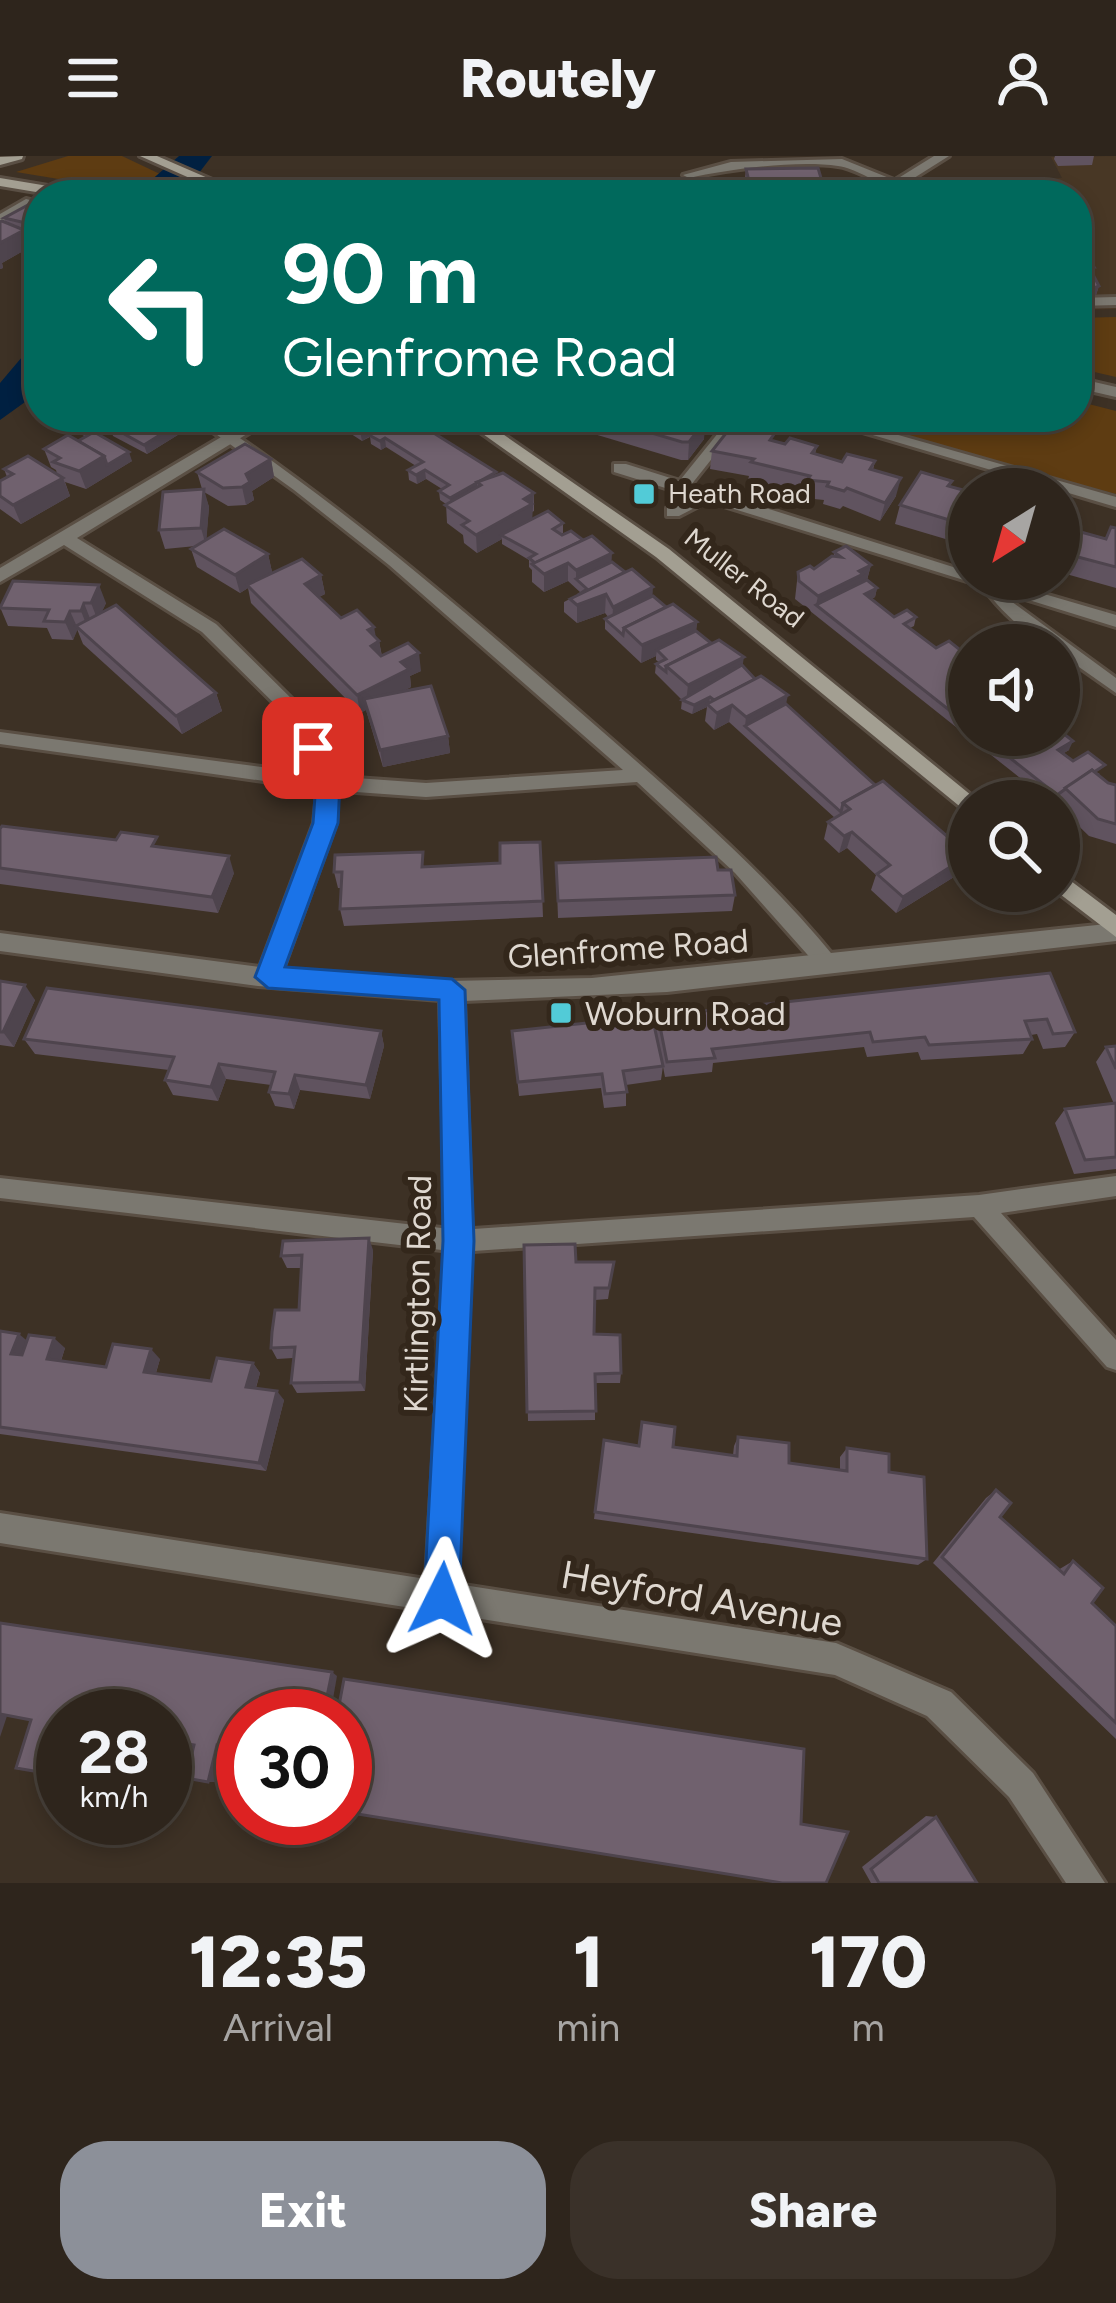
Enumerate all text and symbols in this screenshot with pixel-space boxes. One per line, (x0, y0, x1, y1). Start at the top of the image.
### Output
icon: menu (60, 45, 126, 111)
icon: person (990, 45, 1056, 111)
text: Routely (460, 46, 656, 111)
text: 90 m (282, 223, 478, 324)
icon: left (84, 228, 240, 384)
text: Glenfrome Road (282, 325, 677, 390)
north arrow (948, 468, 1080, 600)
map controls (948, 468, 1080, 912)
place label: Heath Road (668, 477, 811, 510)
marker: Heath Road (631, 481, 657, 507)
street label: Muller Road (678, 521, 811, 634)
button: sound (948, 624, 1080, 756)
pin (262, 697, 364, 799)
icon: arrive (280, 715, 346, 781)
button: search (948, 780, 1080, 912)
street label: Glenfrome Road (506, 921, 750, 976)
place label: Woburn Road (585, 994, 786, 1033)
marker: Woburn Road (548, 1000, 574, 1026)
street label: Kirtlington Road (396, 1175, 439, 1413)
position arrow (379, 1536, 505, 1662)
street label: Heyford Avenue (557, 1551, 846, 1646)
speed limit sign: 30 (216, 1689, 372, 1845)
text: 28 (78, 1716, 150, 1788)
text: km/h (80, 1778, 148, 1815)
text: 12:35 (189, 1919, 368, 2005)
text: 1 (573, 1919, 604, 2005)
text: 170 (809, 1919, 927, 2005)
text: Arrival (223, 2004, 333, 2051)
text: min (556, 2004, 620, 2051)
text: m (852, 2004, 885, 2051)
button: Exit (60, 2141, 546, 2279)
button: Share (570, 2141, 1056, 2279)

